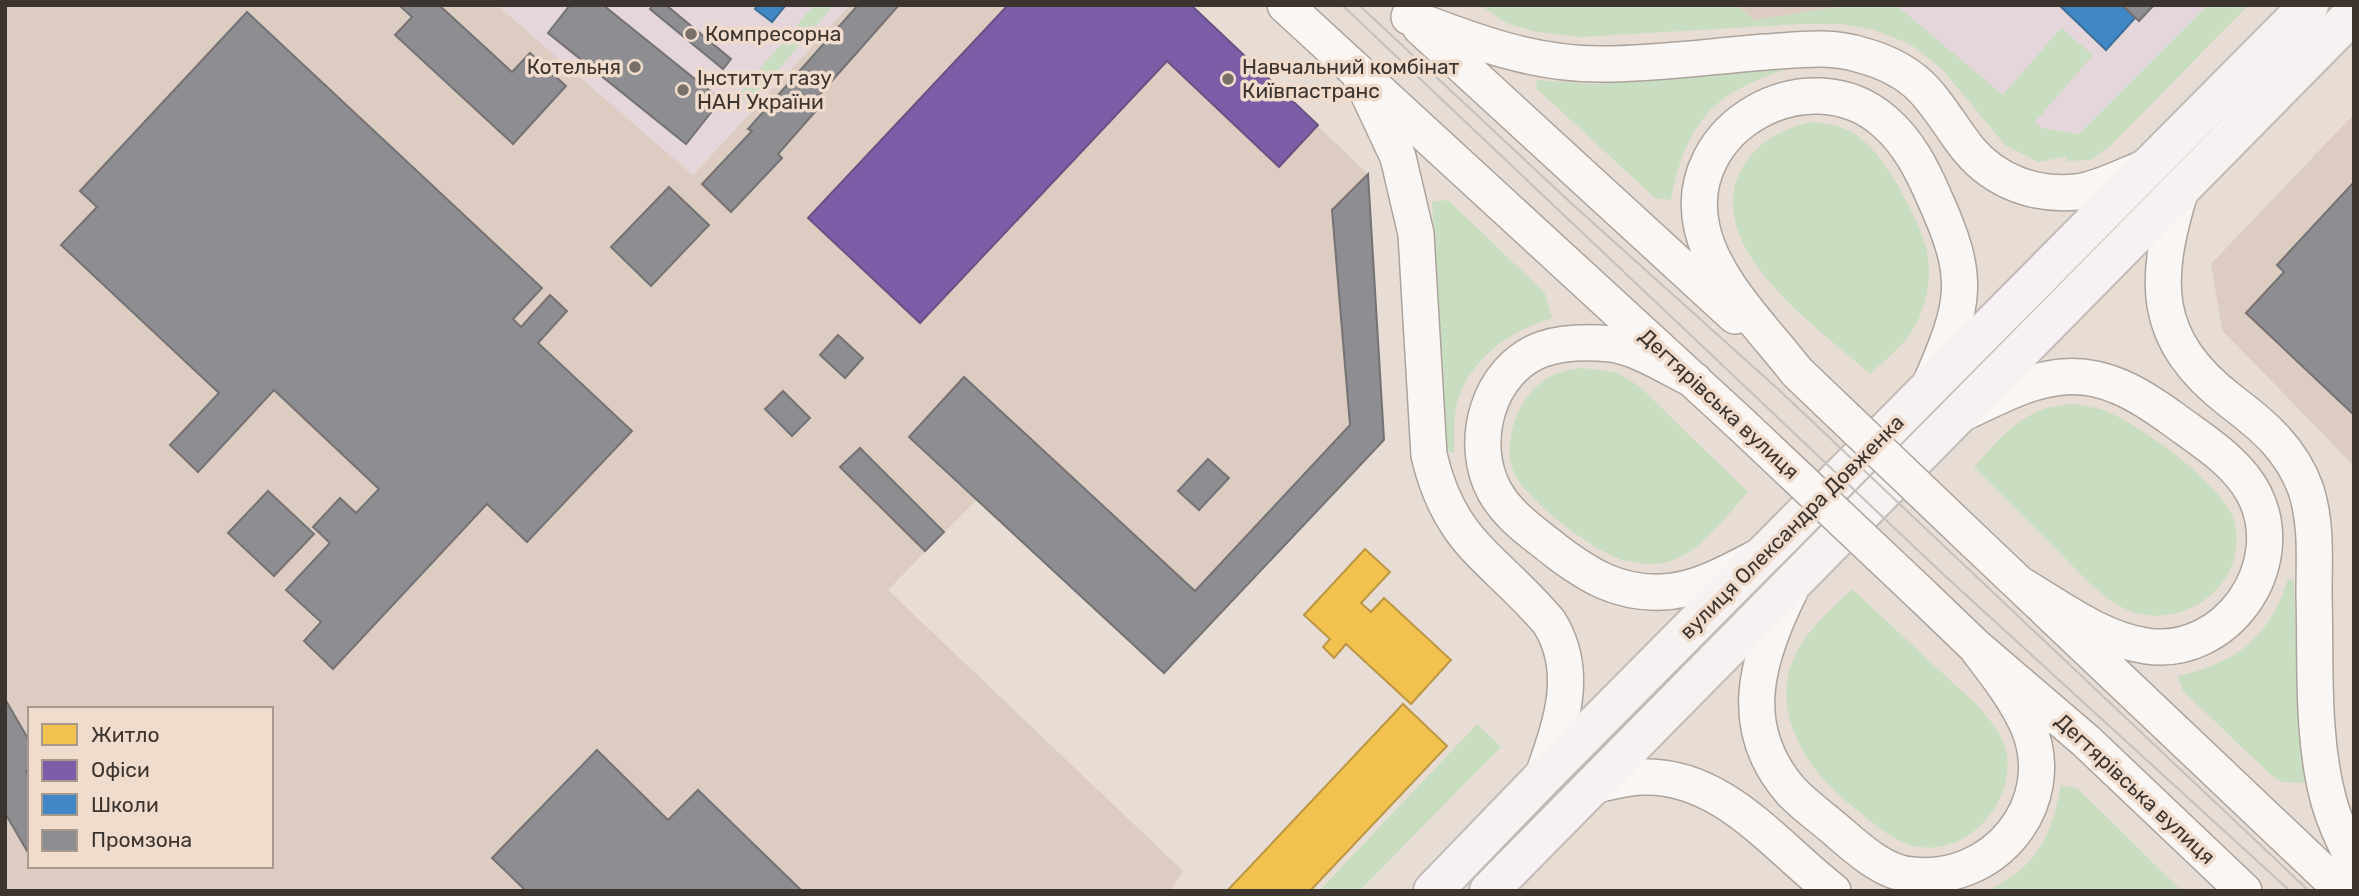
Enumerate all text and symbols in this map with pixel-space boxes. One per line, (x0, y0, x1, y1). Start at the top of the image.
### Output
place label: Компресорна (705, 21, 841, 46)
marker: Компресорна (683, 26, 699, 42)
place label: Котельня (527, 54, 621, 79)
place label: Навчальний комбінат Київпастранс (1242, 54, 1460, 103)
marker: Котельня (627, 59, 643, 75)
place label: Інститут газу НАН України (697, 65, 832, 114)
marker: Навчальний комбінат Київпастранс (1220, 71, 1236, 87)
marker: Інститут газу НАН України (675, 82, 691, 98)
street label: Дегтярівська вулиця (1634, 323, 1804, 484)
street label: вулиця Олександра Довженка (1674, 409, 1909, 644)
legend (28, 707, 273, 868)
street label: Дегтярівська вулиця (2050, 708, 2220, 869)
text: Житло (91, 722, 160, 747)
text: Офіси (91, 757, 150, 782)
text: Школи (91, 792, 159, 817)
text: Промзона (91, 827, 192, 852)

